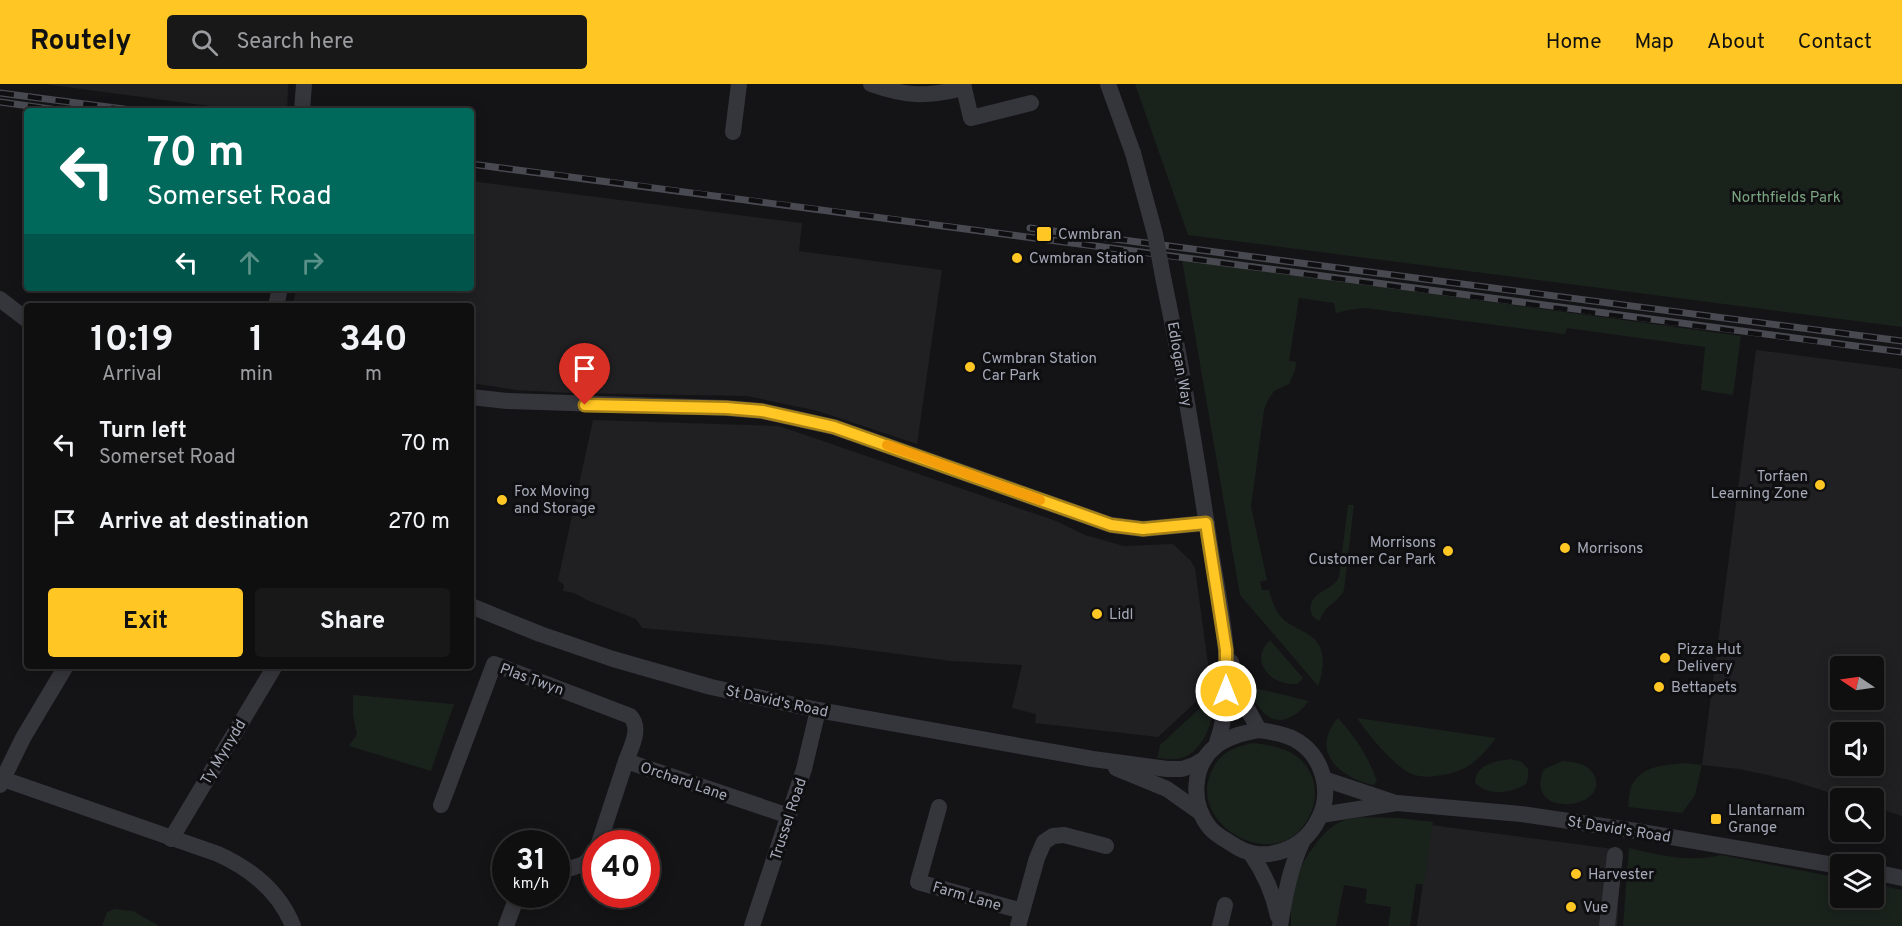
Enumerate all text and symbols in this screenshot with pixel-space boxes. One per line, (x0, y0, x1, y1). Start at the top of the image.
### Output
search box (167, 15, 587, 69)
text: Routely (30, 24, 131, 60)
icon: search (188, 26, 221, 59)
text: Search here (236, 29, 354, 56)
text: Home (1546, 29, 1602, 56)
text: Map (1635, 29, 1674, 56)
text: About (1707, 29, 1765, 56)
text: Contact (1798, 29, 1872, 56)
text: 70 m (147, 128, 245, 181)
icon: left (48, 132, 126, 210)
text: Somerset Road (147, 180, 332, 214)
park label: Northfields Park (1731, 189, 1841, 208)
marker: Cwmbran (1035, 225, 1053, 243)
place label: Cwmbran (1058, 226, 1121, 245)
icon: left (170, 246, 203, 279)
icon: ahead (233, 246, 266, 279)
icon: right (296, 246, 329, 279)
place label: Cwmbran Station (1029, 250, 1144, 269)
marker: Cwmbran Station (1010, 251, 1024, 265)
text: 10:19 (90, 318, 174, 364)
text: 1 (249, 318, 264, 364)
text: 340 (339, 318, 408, 364)
street label: Edlogan Way (1162, 320, 1195, 408)
pin (559, 343, 610, 405)
place label: Cwmbran Station Car Park (982, 350, 1097, 386)
icon: arrive (568, 352, 601, 385)
marker: Cwmbran Station Car Park (963, 360, 977, 374)
text: Arrival (102, 362, 162, 388)
text: min (240, 362, 273, 388)
text: m (365, 362, 382, 388)
text: Turn left (99, 418, 187, 445)
icon: left (48, 428, 81, 461)
text: 70 m (401, 431, 450, 458)
text: Somerset Road (99, 445, 236, 471)
place label: Torfaen Learning Zone (1710, 468, 1808, 504)
marker: Torfaen Learning Zone (1813, 478, 1827, 492)
place label: Fox Moving and Storage (514, 483, 595, 519)
marker: Fox Moving and Storage (495, 493, 509, 507)
icon: arrive (48, 506, 81, 539)
text: Arrive at destination (99, 509, 309, 536)
text: 270 m (388, 509, 450, 536)
place label: Morrisons Customer Car Park (1309, 534, 1436, 570)
place label: Morrisons (1577, 540, 1643, 559)
marker: Morrisons (1558, 541, 1572, 555)
marker: Morrisons Customer Car Park (1441, 544, 1455, 558)
button: Exit (48, 588, 243, 657)
button: Share (255, 588, 450, 657)
place label: Lidl (1109, 606, 1134, 625)
marker: Lidl (1090, 607, 1104, 621)
place label: Pizza Hut Delivery (1677, 641, 1741, 677)
marker: Pizza Hut Delivery (1658, 651, 1672, 665)
north arrow (1830, 656, 1884, 710)
map controls (1830, 656, 1884, 908)
position arrow (1194, 659, 1258, 723)
street label: Plas Twyn (497, 660, 566, 701)
place label: Bettapets (1671, 679, 1737, 698)
marker: Bettapets (1652, 680, 1666, 694)
street label: St David's Road (724, 682, 830, 723)
street label: Ty Mynydd (197, 717, 251, 789)
button: sound (1830, 722, 1884, 776)
street label: Orchard Lane (637, 759, 730, 806)
street label: Trussel Road (767, 776, 812, 863)
button: search (1830, 788, 1884, 842)
place label: Llantarnam Grange (1728, 802, 1805, 838)
marker: Llantarnam Grange (1709, 812, 1723, 826)
street label: St David's Road (1566, 813, 1672, 848)
speed limit sign: 40 (582, 830, 660, 908)
text: 31 (516, 843, 546, 880)
button: layers (1830, 854, 1884, 908)
place label: Harvester (1588, 866, 1654, 885)
marker: Harvester (1569, 867, 1583, 881)
text: km/h (513, 875, 549, 894)
street label: Farm Lane (930, 879, 1003, 916)
place label: Vue (1583, 899, 1608, 918)
marker: Vue (1564, 900, 1578, 914)

